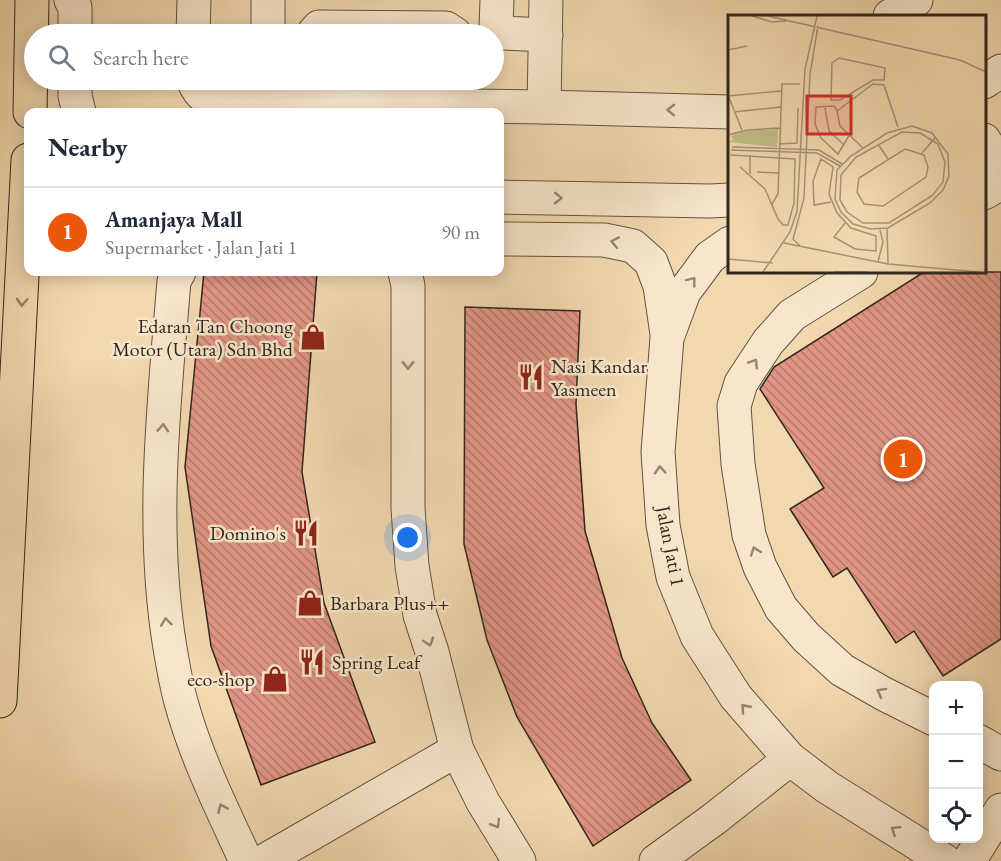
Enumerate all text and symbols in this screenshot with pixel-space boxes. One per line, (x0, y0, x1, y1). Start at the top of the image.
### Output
inset map (728, 15, 986, 273)
search box (24, 24, 504, 90)
icon: search (45, 41, 78, 74)
text: Search here (93, 43, 188, 72)
one-way arrow (667, 104, 676, 117)
text: Nearby (48, 130, 128, 164)
one-way arrow (553, 192, 562, 204)
text: Amanjaya Mall (105, 205, 242, 234)
text: 1 (62, 219, 73, 245)
text: 90 m (441, 219, 480, 245)
text: Supermarket · Jalan Jati 1 (105, 234, 297, 260)
one-way arrow (610, 236, 620, 249)
one-way arrow (684, 277, 695, 288)
one-way arrow (15, 298, 28, 307)
place label: Edaran Tan Choong Motor (Utara) Sdn Bhd (112, 313, 294, 362)
shop icon: Edaran Tan Choong Motor (Utara) Sdn Bhd (298, 322, 328, 352)
place label: Nasi Kandar Yasmeen (551, 353, 647, 402)
one-way arrow (747, 359, 758, 370)
one-way arrow (402, 361, 414, 370)
restaurant icon: Nasi Kandar Yasmeen (516, 362, 546, 392)
one-way arrow (157, 423, 170, 432)
pin: 1 (884, 436, 922, 482)
one-way arrow (653, 466, 666, 475)
street label: Jalan Jati 1 (650, 501, 692, 589)
restaurant icon: Domino's (291, 518, 321, 548)
place label: Domino's (210, 520, 286, 546)
your location (393, 523, 422, 552)
one-way arrow (749, 546, 762, 557)
shop icon: Barbara Plus++ (295, 588, 325, 618)
place label: Barbara Plus++ (330, 590, 449, 616)
one-way arrow (161, 618, 173, 627)
one-way arrow (422, 636, 434, 647)
restaurant icon: Spring Leaf (297, 647, 327, 677)
place label: Spring Leaf (332, 649, 423, 675)
shop icon: eco-shop (260, 664, 290, 694)
place label: eco-shop (187, 666, 255, 692)
map controls (929, 681, 983, 843)
button: + (929, 681, 983, 735)
one-way arrow (877, 688, 888, 699)
one-way arrow (741, 704, 752, 714)
button: − (929, 735, 983, 789)
button: locate (929, 789, 983, 843)
one-way arrow (217, 804, 229, 815)
one-way arrow (489, 818, 500, 828)
one-way arrow (891, 826, 901, 838)

